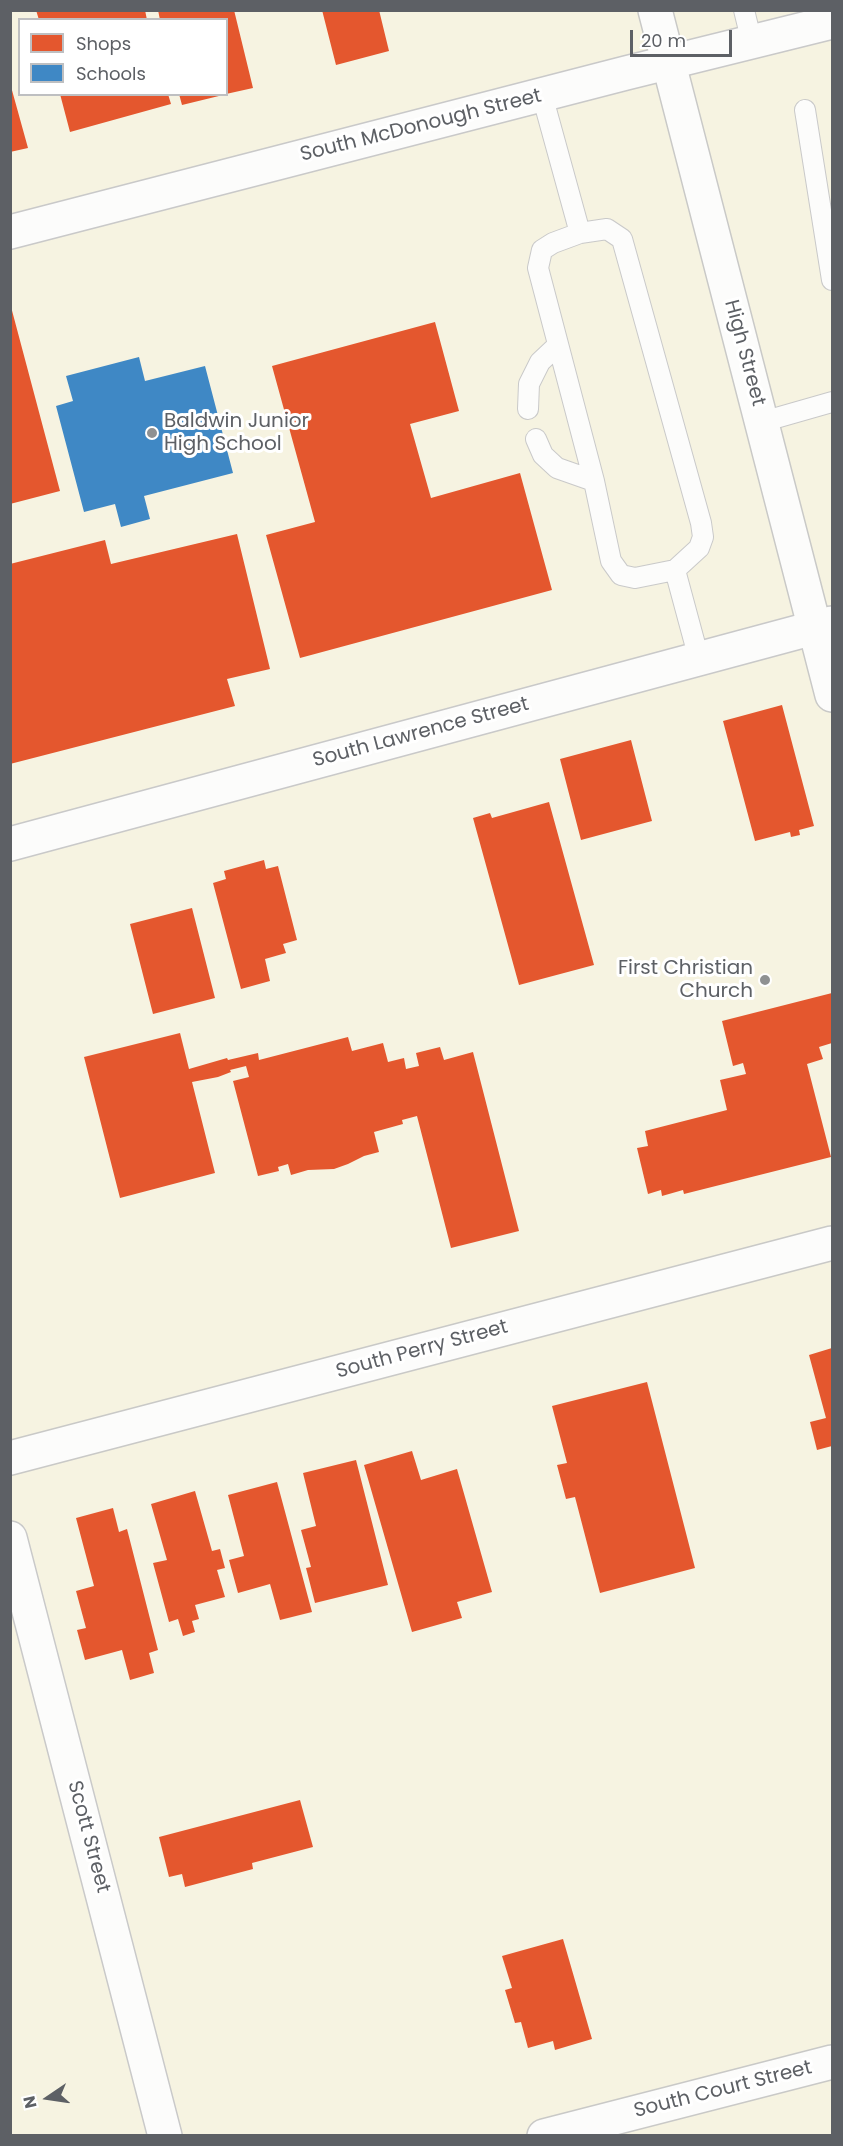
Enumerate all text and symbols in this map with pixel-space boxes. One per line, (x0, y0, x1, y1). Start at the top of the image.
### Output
legend (18, 18, 228, 96)
scale bar (633, 18, 735, 56)
text: 20 m (641, 28, 686, 53)
text: Shops (76, 31, 131, 56)
text: Schools (76, 61, 146, 86)
street label: South McDonough Street (298, 84, 544, 168)
street label: High Street (718, 297, 770, 409)
place label: Baldwin Junior High School (164, 410, 309, 457)
marker: Baldwin Junior High School (145, 426, 159, 440)
street label: South Lawrence Street (310, 693, 532, 773)
place label: First Christian Church (618, 957, 753, 1004)
marker: First Christian Church (758, 973, 772, 987)
street label: South Perry Street (333, 1316, 511, 1384)
street label: Scott Street (62, 1778, 114, 1896)
street label: South Court Street (632, 2056, 814, 2124)
north arrow (18, 2068, 78, 2128)
text: N (17, 2094, 43, 2111)

